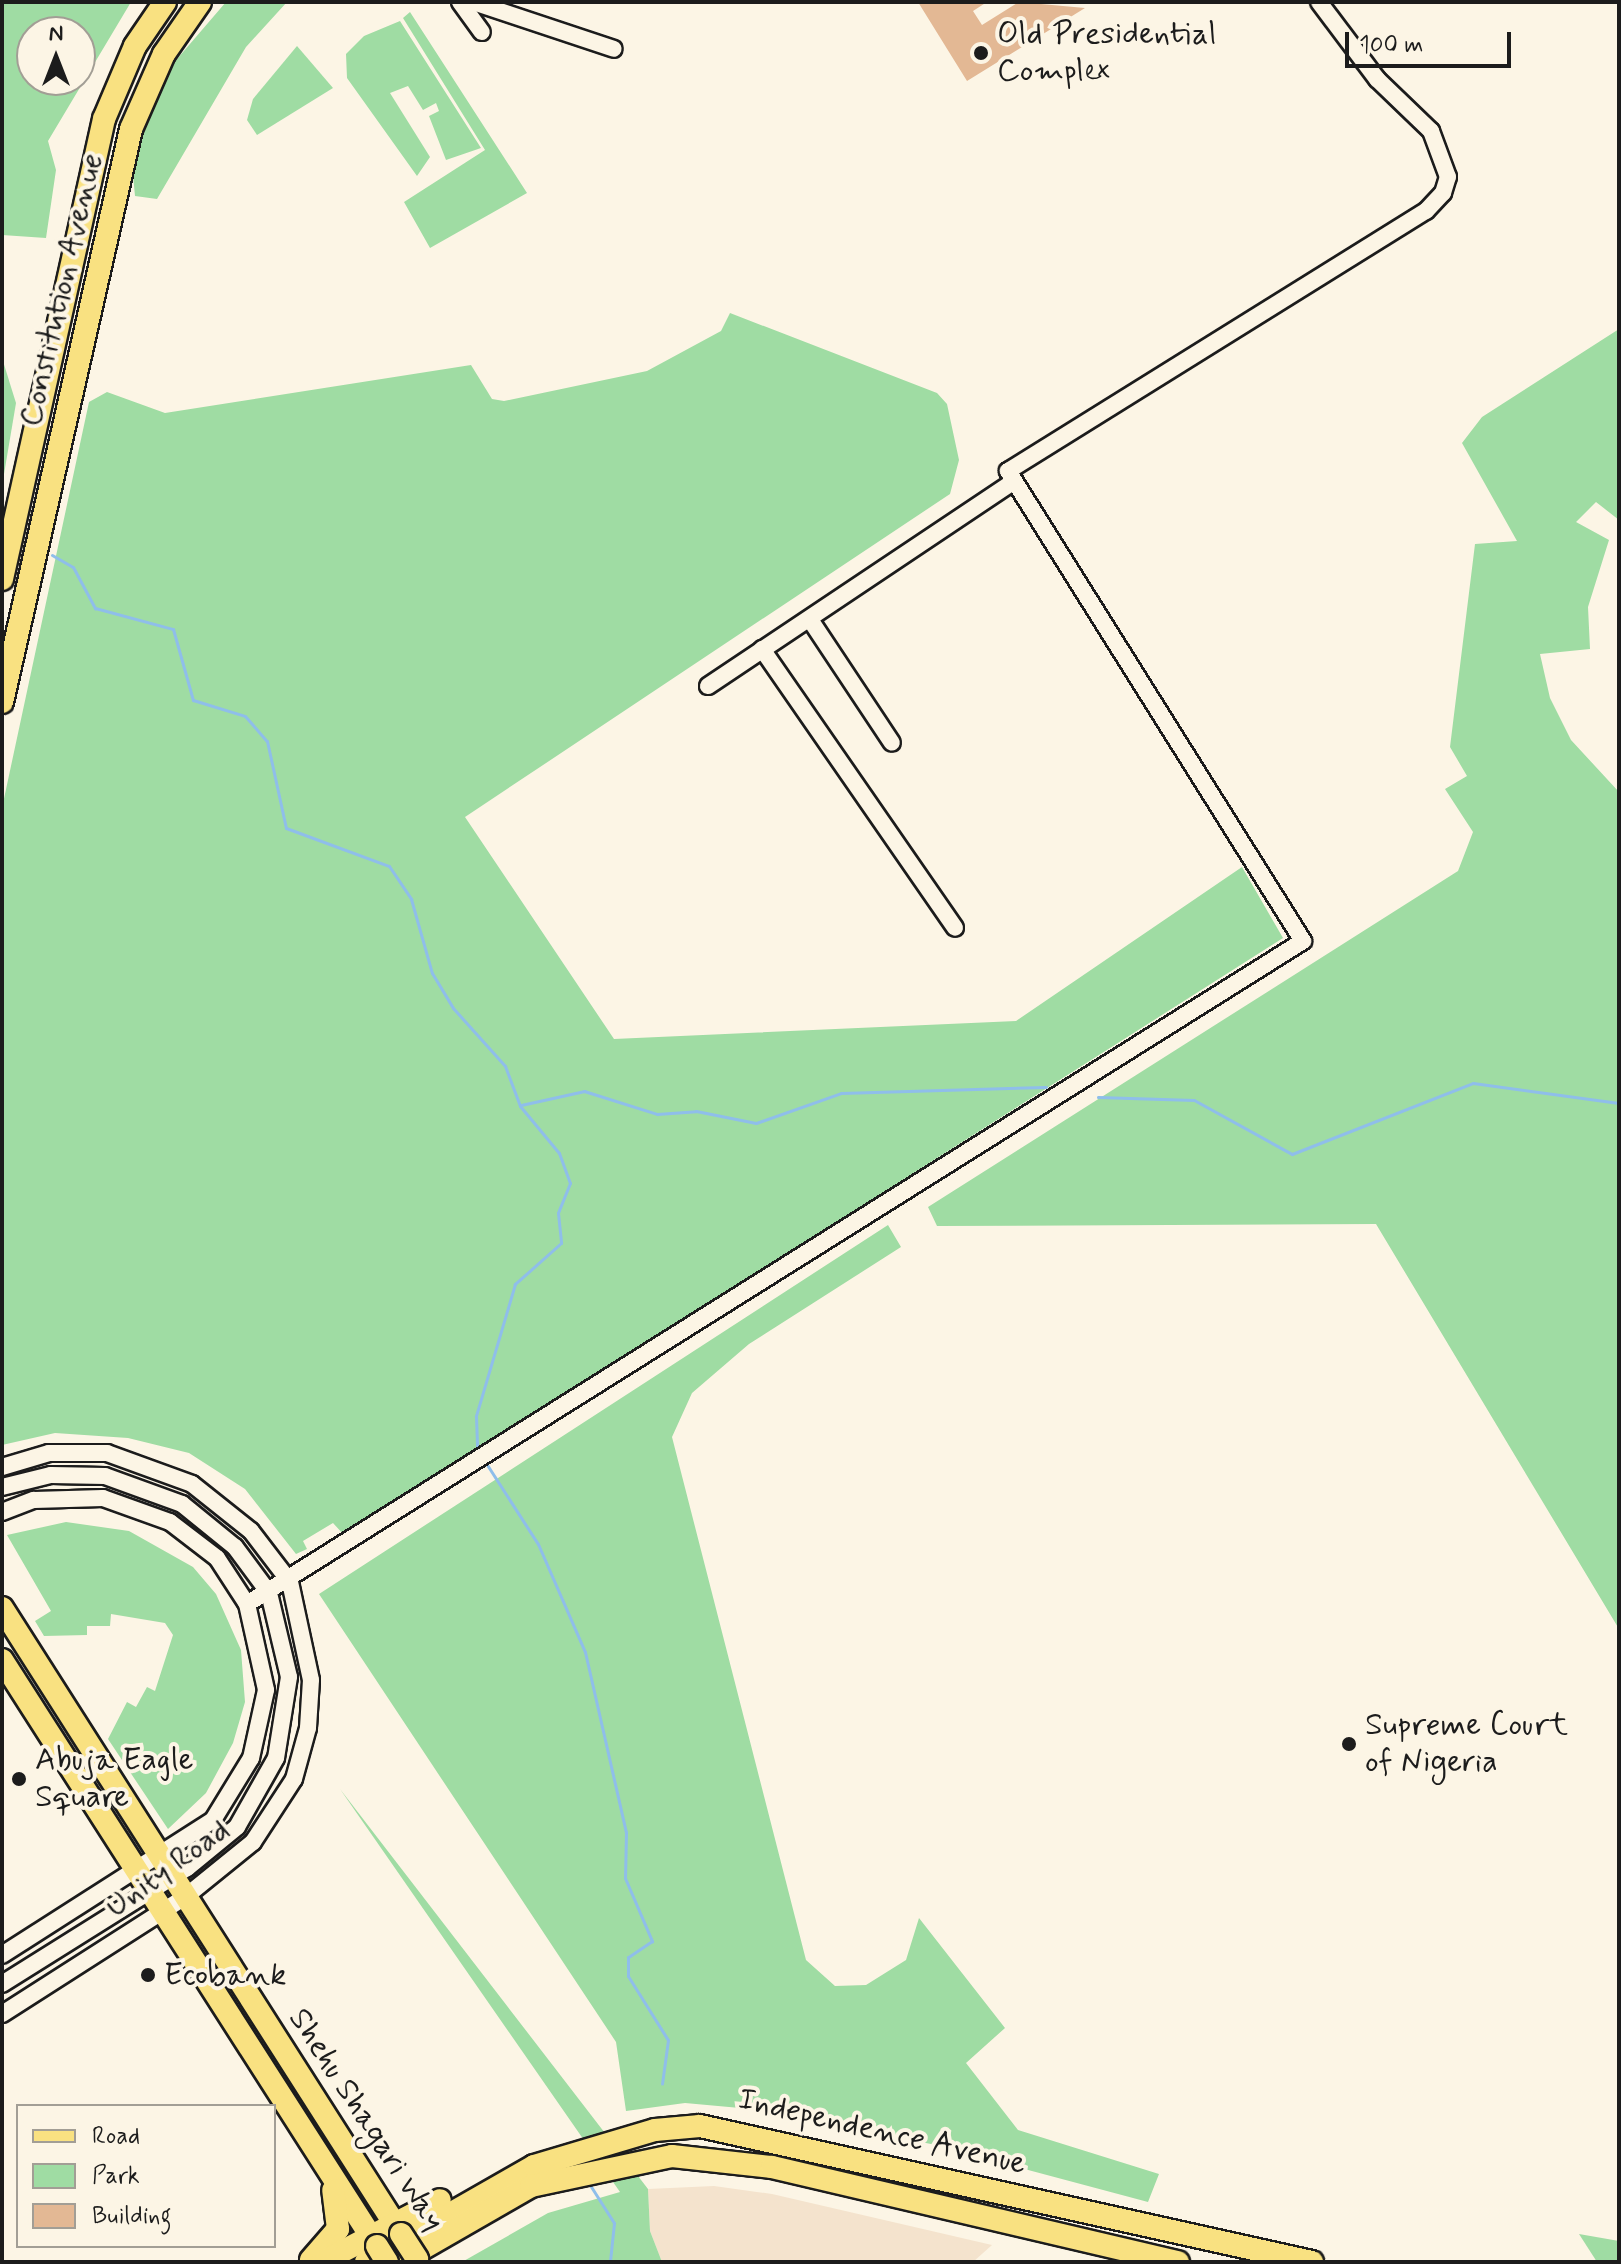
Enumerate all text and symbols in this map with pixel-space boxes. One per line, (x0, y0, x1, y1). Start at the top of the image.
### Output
north arrow (16, 16, 96, 96)
place label: Old Presidential Complex (997, 16, 1211, 91)
scale bar (1349, 16, 1515, 66)
text: N (49, 20, 63, 48)
text: 100 m (1359, 30, 1423, 61)
marker: Old Presidential Complex (972, 44, 990, 62)
street label: Constitution Avenue (12, 152, 112, 428)
place label: Supreme Court of Nigeria (1365, 1707, 1567, 1782)
marker: Supreme Court of Nigeria (1340, 1735, 1358, 1753)
place label: Abuja Eagle Square (35, 1742, 194, 1817)
marker: Abuja Eagle Square (10, 1770, 28, 1788)
street label: Unity Road (99, 1811, 237, 1927)
place label: Ecobank (164, 1956, 286, 1994)
marker: Ecobank (139, 1966, 157, 1984)
street label: Shehu Shagari Way (280, 2001, 452, 2239)
street label: Independence Avenue (732, 2080, 1032, 2184)
legend (16, 2104, 276, 2248)
text: Road (92, 2121, 140, 2152)
text: Park (92, 2161, 140, 2192)
text: Building (92, 2201, 172, 2232)

